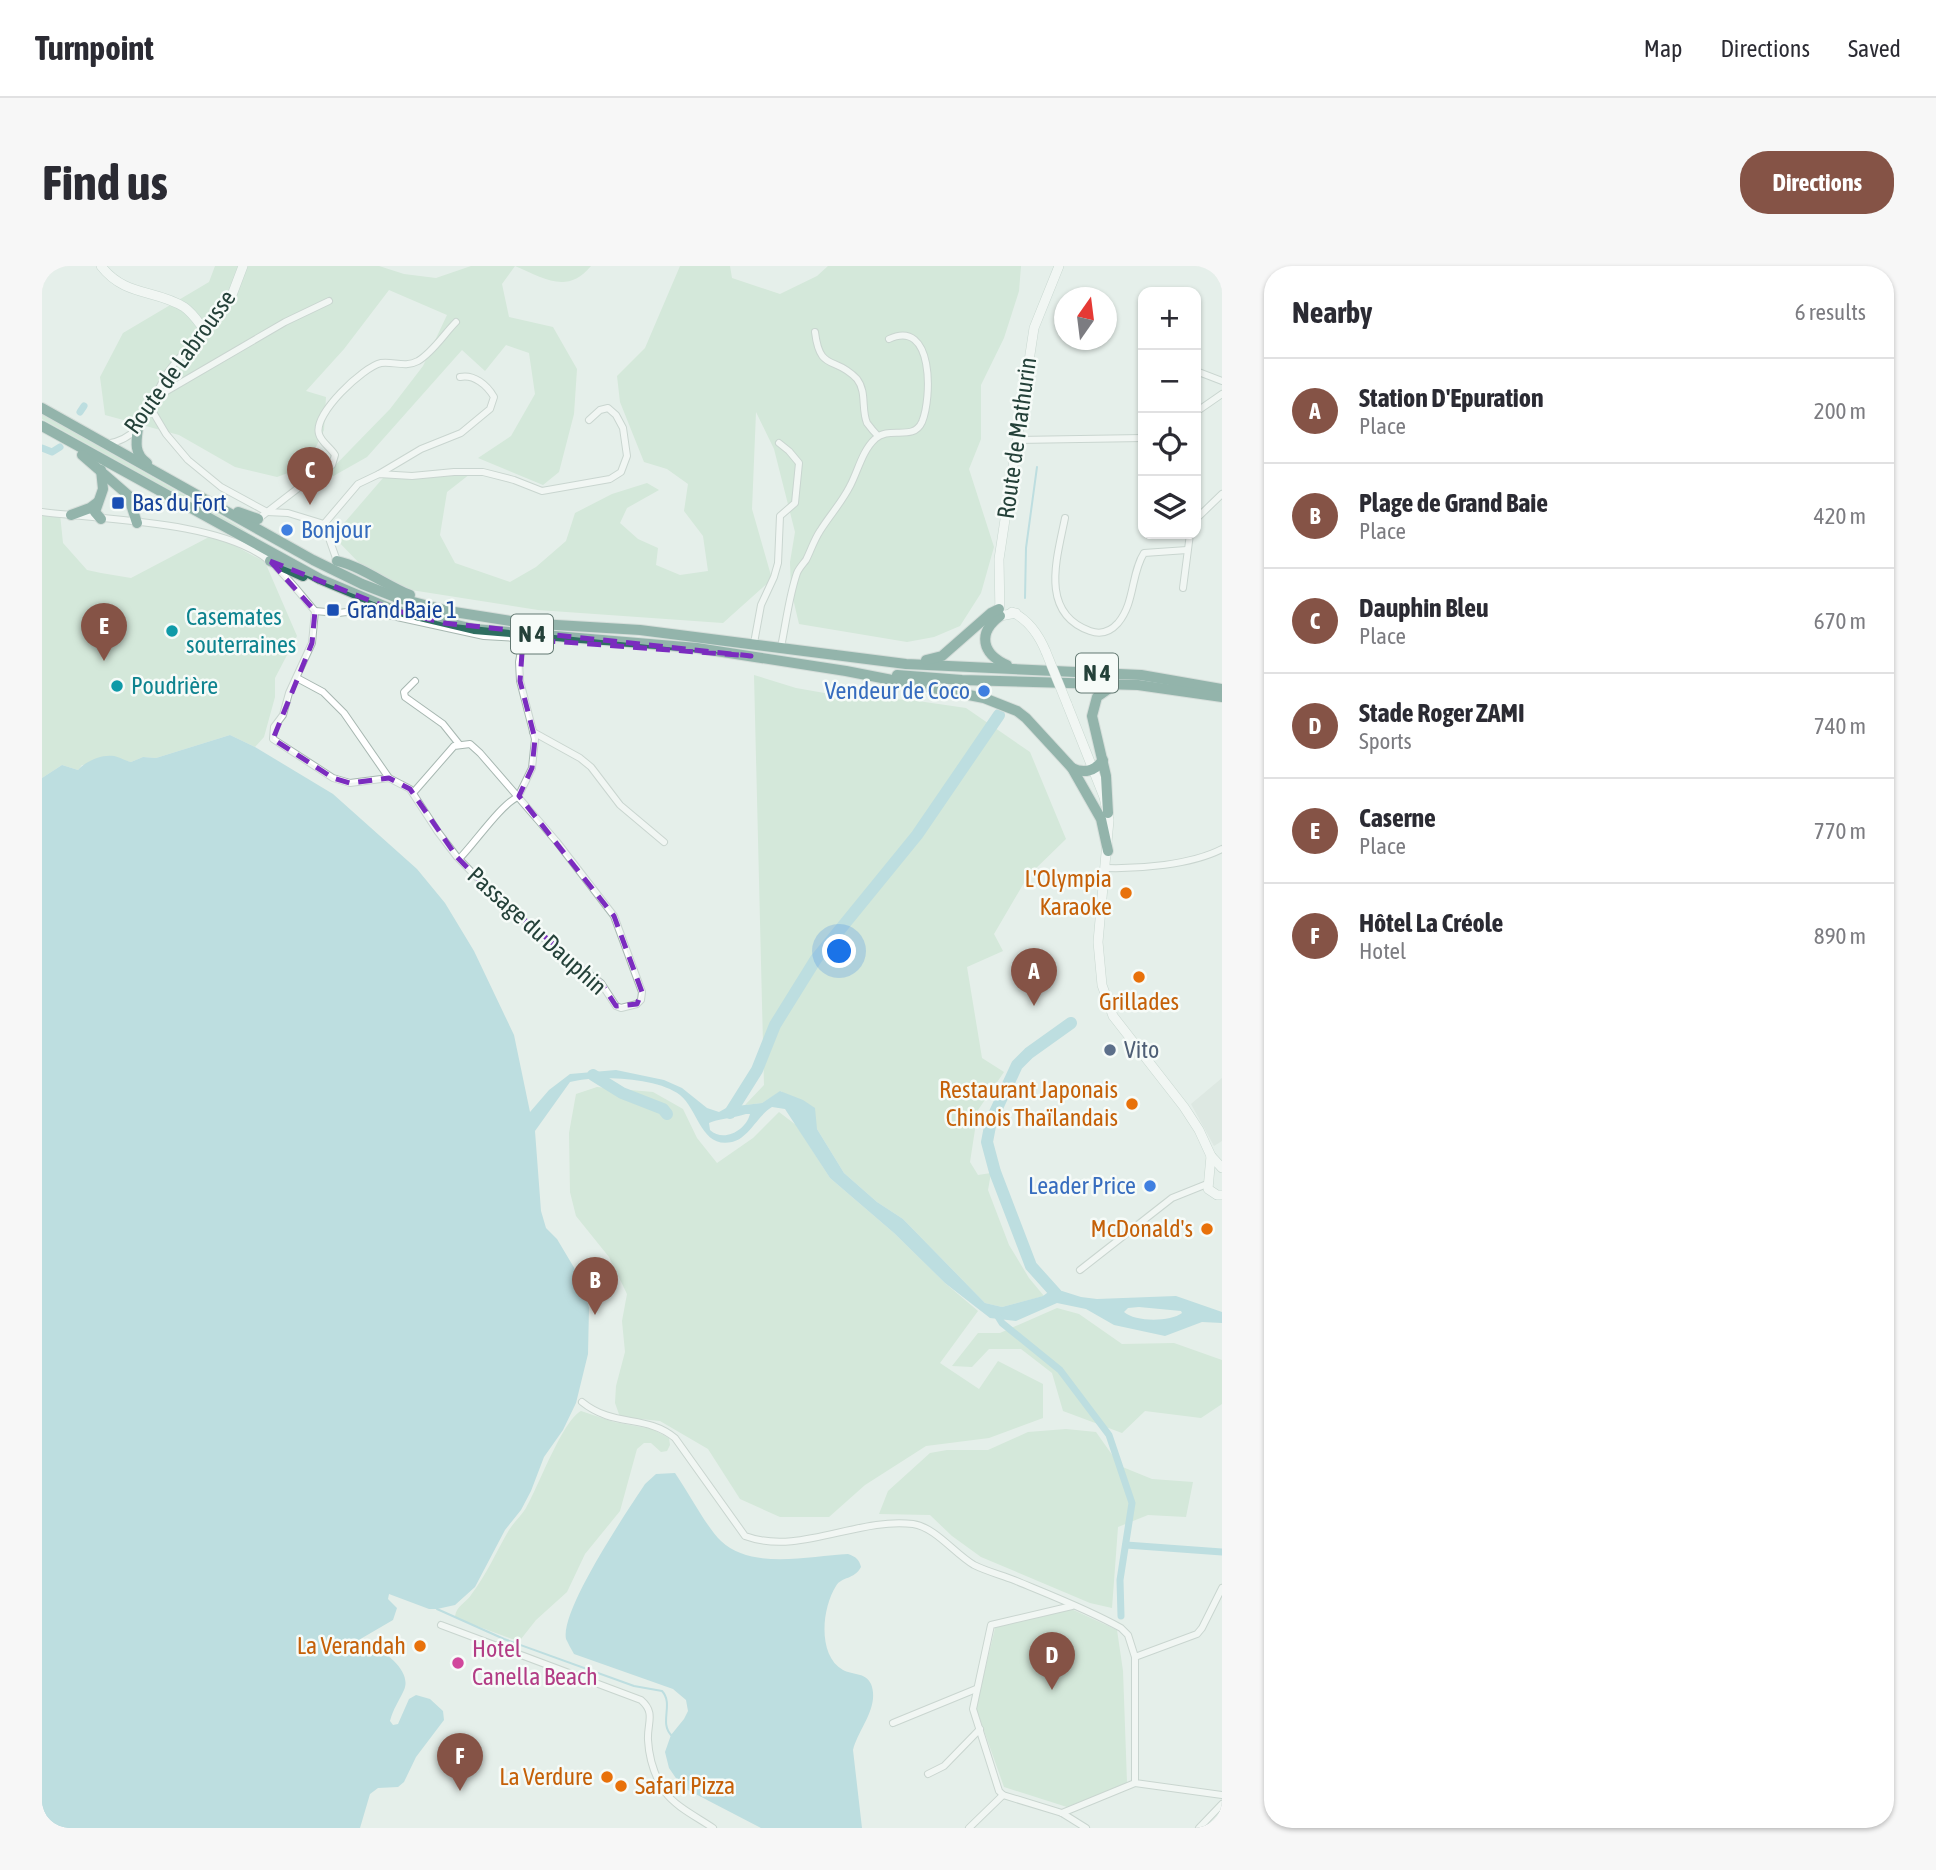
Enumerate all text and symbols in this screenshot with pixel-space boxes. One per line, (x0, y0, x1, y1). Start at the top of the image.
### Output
text: Turnpoint (35, 29, 154, 67)
text: Map (1644, 35, 1682, 62)
text: Directions (1720, 35, 1810, 62)
text: Saved (1848, 35, 1901, 62)
button: Directions (1740, 151, 1894, 214)
text: Find us (42, 154, 168, 210)
street label: Route de Labrousse (118, 285, 241, 439)
north arrow (1054, 287, 1117, 350)
map controls (1138, 287, 1201, 539)
button: + (1138, 287, 1201, 350)
text: Nearby (1292, 295, 1372, 329)
text: 6 results (1795, 299, 1866, 325)
button: − (1138, 350, 1201, 413)
street label: Route de Mathurin (992, 355, 1041, 520)
text: Station D'Epuration (1359, 383, 1544, 413)
text: A (1309, 398, 1321, 424)
text: 200 m (1814, 398, 1866, 424)
button: locate (1138, 413, 1201, 476)
text: Place (1359, 413, 1406, 439)
pin: C (287, 447, 333, 505)
button: layers (1138, 476, 1201, 539)
text: Plage de Grand Baie (1359, 488, 1548, 518)
place label: Bas du Fort (132, 489, 227, 516)
marker: Bas du Fort (110, 495, 126, 511)
text: B (1310, 503, 1320, 529)
text: 420 m (1814, 503, 1866, 529)
place label: Bonjour (301, 516, 372, 543)
text: Place (1359, 518, 1406, 544)
marker: Bonjour (279, 522, 295, 538)
text: Dauphin Bleu (1359, 593, 1489, 623)
place label: Grand Baie 1 (347, 596, 457, 623)
marker: Grand Baie 1 (325, 602, 341, 618)
pin: E (81, 603, 127, 661)
place label: Casemates souterraines (186, 603, 296, 658)
text: C (1310, 608, 1320, 634)
text: 670 m (1814, 608, 1866, 634)
road number: N 4 (511, 614, 553, 654)
marker: Casemates souterraines (164, 623, 180, 639)
text: Place (1359, 623, 1406, 649)
road number: N 4 (1076, 654, 1118, 692)
place label: Poudrière (131, 672, 218, 699)
place label: Vendeur de Coco (824, 677, 970, 704)
marker: Poudrière (109, 678, 125, 694)
marker: Vendeur de Coco (976, 683, 992, 699)
text: Stade Roger ZAMI (1359, 698, 1525, 728)
text: D (1309, 713, 1321, 739)
text: 740 m (1814, 713, 1866, 739)
text: Sports (1359, 728, 1412, 754)
text: Caserne (1359, 803, 1436, 833)
text: E (1310, 818, 1320, 844)
text: 770 m (1814, 818, 1866, 844)
text: Place (1359, 833, 1406, 859)
street label: Passage du Dauphin (462, 861, 612, 1000)
place label: L'Olympia Karaoke (1025, 865, 1112, 920)
marker: L'Olympia Karaoke (1118, 885, 1134, 901)
text: Hôtel La Créole (1359, 908, 1503, 938)
text: F (1310, 923, 1320, 949)
text: 890 m (1814, 923, 1866, 949)
your location (822, 934, 856, 968)
text: Hotel (1359, 938, 1406, 964)
pin: A (1011, 948, 1057, 1006)
marker: Grillades (1131, 969, 1147, 985)
place label: Grillades (1099, 988, 1179, 1015)
place label: Vito (1124, 1036, 1159, 1063)
marker: Vito (1102, 1042, 1118, 1058)
place label: Restaurant Japonais Chinois Thaïlandais (939, 1076, 1118, 1131)
marker: Restaurant Japonais Chinois Thaïlandais (1124, 1096, 1140, 1112)
place label: Leader Price (1028, 1172, 1136, 1199)
marker: Leader Price (1142, 1178, 1158, 1194)
place label: McDonald's (1091, 1215, 1193, 1242)
marker: McDonald's (1199, 1221, 1215, 1237)
pin: B (572, 1257, 618, 1315)
place label: La Verandah (297, 1632, 406, 1659)
pin: D (1029, 1632, 1075, 1690)
place label: Hotel Canella Beach (472, 1635, 598, 1690)
marker: La Verandah (412, 1638, 428, 1654)
marker: Hotel Canella Beach (450, 1655, 466, 1671)
pin: F (437, 1733, 483, 1791)
place label: La Verdure (499, 1763, 593, 1790)
marker: La Verdure (599, 1769, 615, 1785)
place label: Safari Pizza (635, 1772, 735, 1799)
marker: Safari Pizza (613, 1778, 629, 1794)

